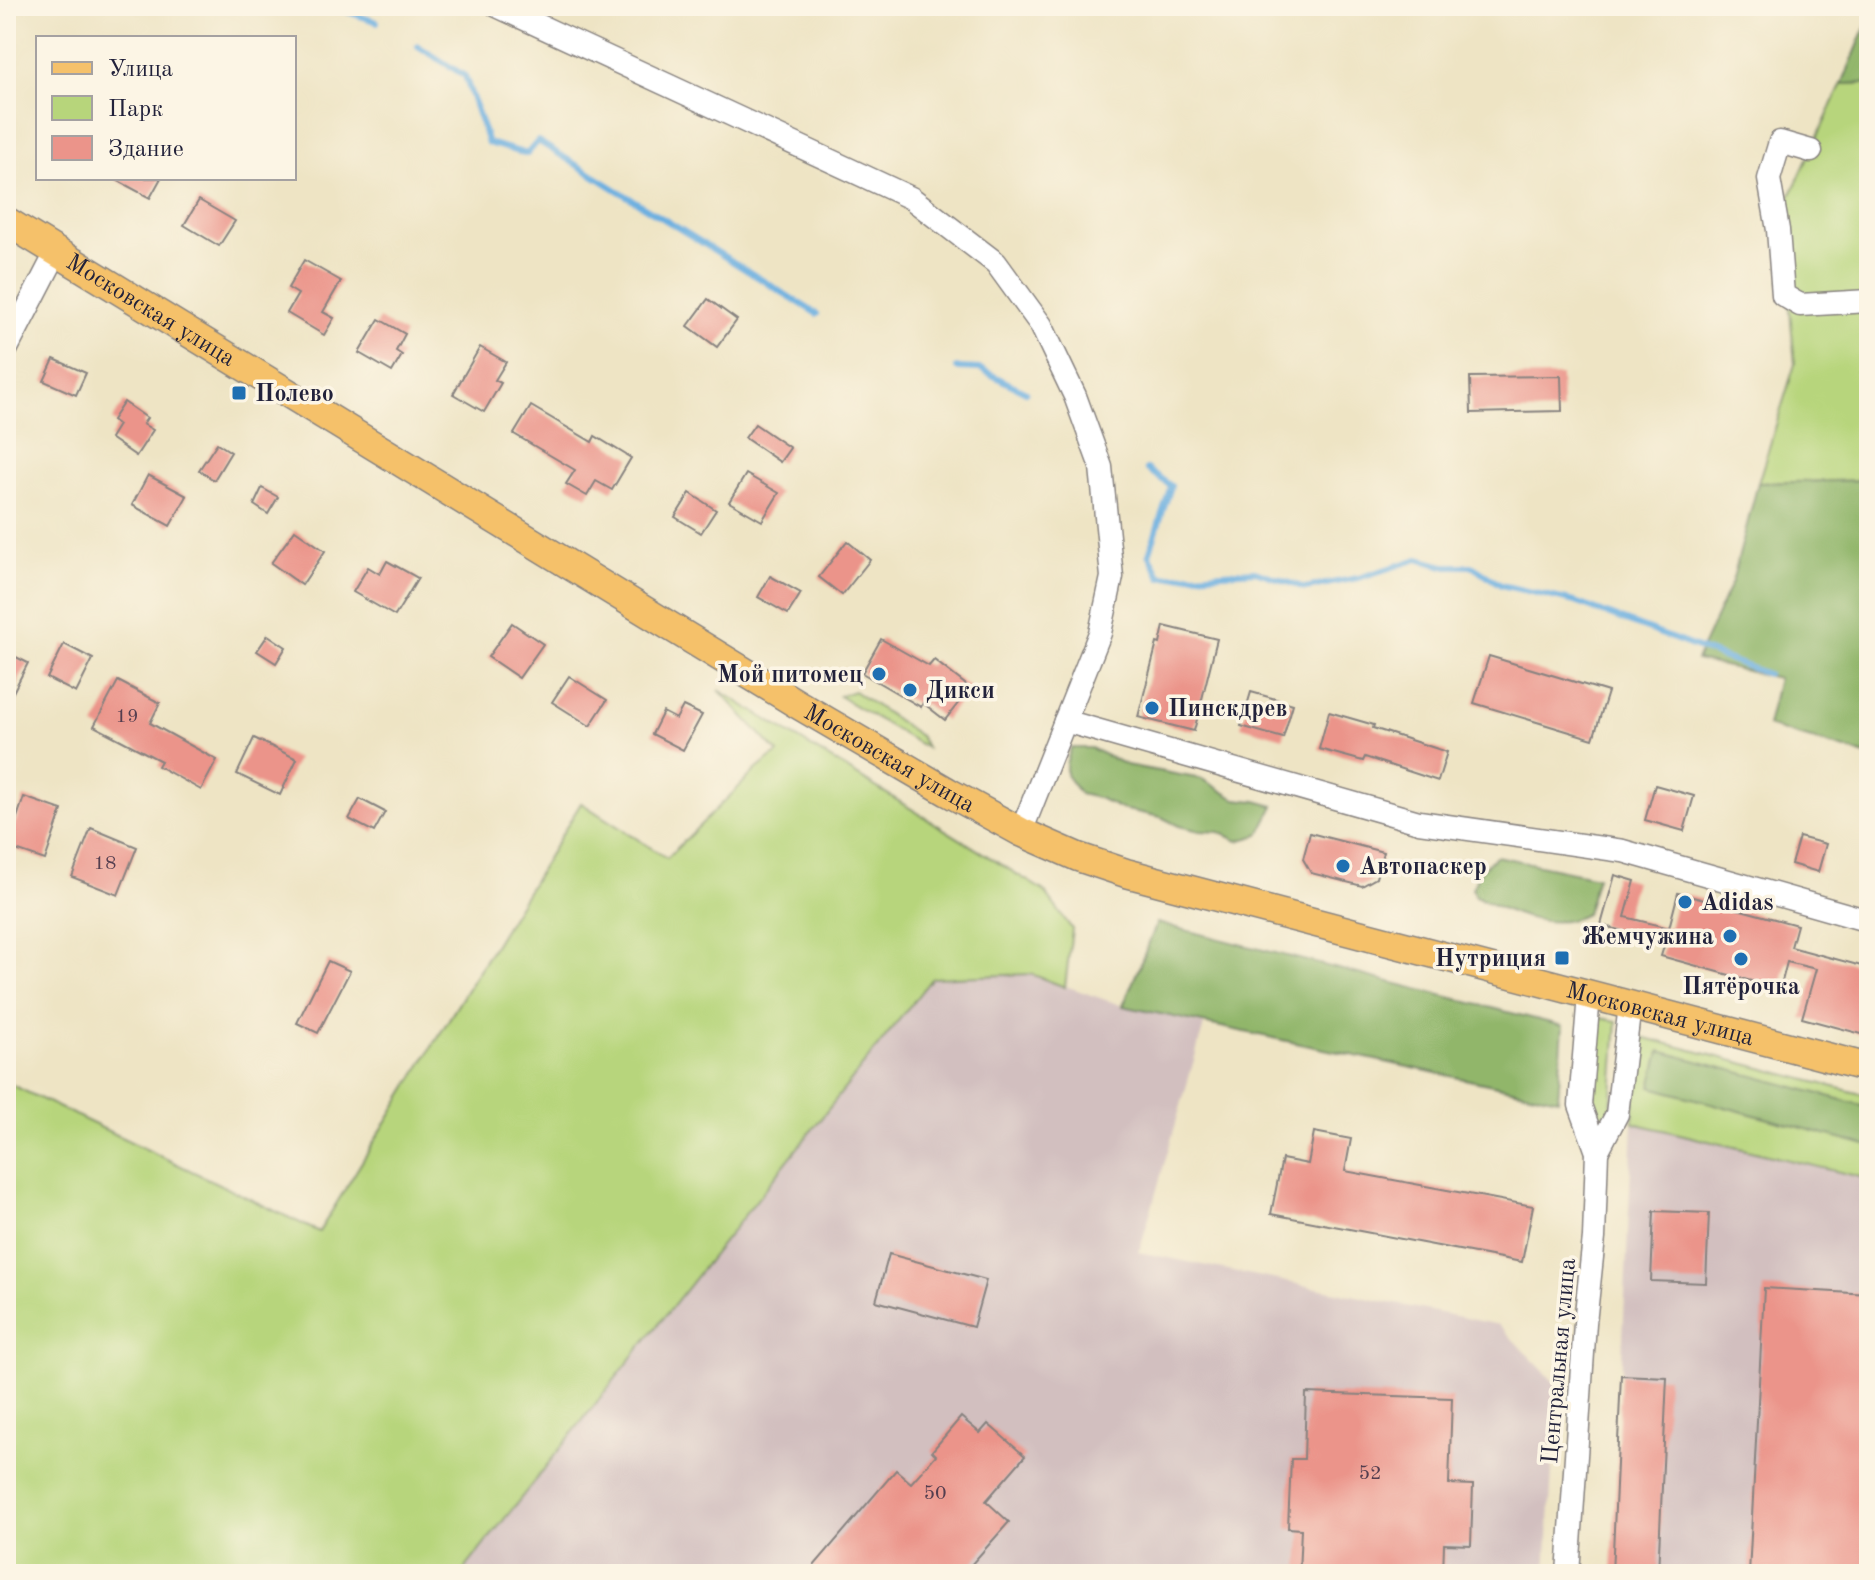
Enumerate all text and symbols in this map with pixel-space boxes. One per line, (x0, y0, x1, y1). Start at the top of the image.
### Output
legend (36, 36, 296, 180)
text: Улица (108, 58, 173, 82)
text: Парк (108, 98, 163, 122)
text: Здание (108, 138, 184, 162)
street label: Московская улица (61, 251, 239, 372)
place label: Полево (255, 383, 334, 407)
marker: Полево (230, 384, 248, 402)
place label: Мой питомец (717, 664, 863, 688)
marker: Мой питомец (870, 665, 888, 683)
place label: Дикси (926, 680, 995, 704)
marker: Дикси (901, 681, 919, 699)
place label: Пинскдрев (1168, 698, 1287, 722)
marker: Пинскдрев (1143, 699, 1161, 717)
street label: Московская улица (799, 701, 978, 818)
house number: 19 (115, 707, 139, 727)
house number: 18 (93, 854, 117, 874)
place label: Автопаскер (1359, 856, 1487, 880)
marker: Автопаскер (1334, 857, 1352, 875)
place label: Adidas (1701, 892, 1774, 916)
marker: Adidas (1676, 893, 1694, 911)
place label: Жемчужина (1582, 926, 1714, 950)
marker: Жемчужина (1721, 927, 1739, 945)
place label: Нутриция (1435, 948, 1546, 972)
marker: Нутриция (1553, 949, 1571, 967)
marker: Пятёрочка (1732, 950, 1750, 968)
place label: Пятёрочка (1682, 976, 1800, 1000)
street label: Московская улица (1563, 979, 1756, 1051)
street label: Центральная улица (1539, 1257, 1581, 1465)
house number: 52 (1358, 1464, 1382, 1484)
house number: 50 (923, 1484, 947, 1504)

